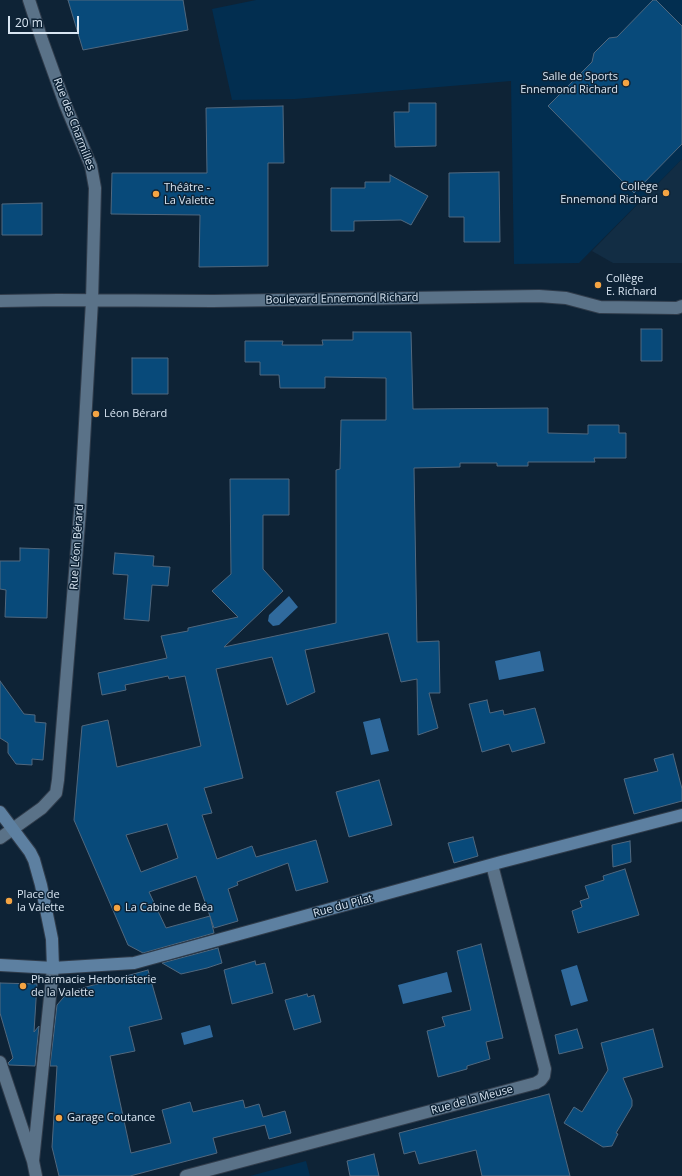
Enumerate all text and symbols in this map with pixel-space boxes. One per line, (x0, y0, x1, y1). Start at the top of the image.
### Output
scale bar (10, 8, 81, 34)
text: 20 m (15, 14, 43, 31)
place label: Salle de Sports Ennemond Richard (520, 70, 618, 96)
street label: Rue des Charmilles (50, 76, 98, 172)
marker: Salle de Sports Ennemond Richard (621, 78, 631, 88)
place label: Collège Ennemond Richard (560, 180, 658, 206)
place label: Théâtre - La Valette (164, 181, 214, 207)
marker: Collège Ennemond Richard (661, 188, 671, 198)
marker: Théâtre - La Valette (151, 189, 161, 199)
place label: Collège E. Richard (606, 272, 657, 298)
marker: Collège E. Richard (593, 280, 603, 290)
street label: Boulevard Ennemond Richard (265, 291, 419, 307)
place label: Léon Bérard (104, 407, 167, 421)
marker: Léon Bérard (91, 409, 101, 419)
street label: Rue Léon Bérard (67, 504, 87, 590)
place label: Place de la Valette (17, 888, 64, 914)
street label: Rue du Pilat (312, 892, 374, 920)
marker: Place de la Valette (4, 896, 14, 906)
place label: La Cabine de Béa (125, 901, 213, 915)
marker: La Cabine de Béa (112, 903, 122, 913)
place label: Pharmacie Herboristerie de la Valette (31, 973, 157, 999)
marker: Pharmacie Herboristerie de la Valette (18, 981, 28, 991)
street label: Rue de la Meuse (430, 1083, 514, 1117)
place label: Garage Coutance (67, 1111, 155, 1125)
marker: Garage Coutance (54, 1113, 64, 1123)

